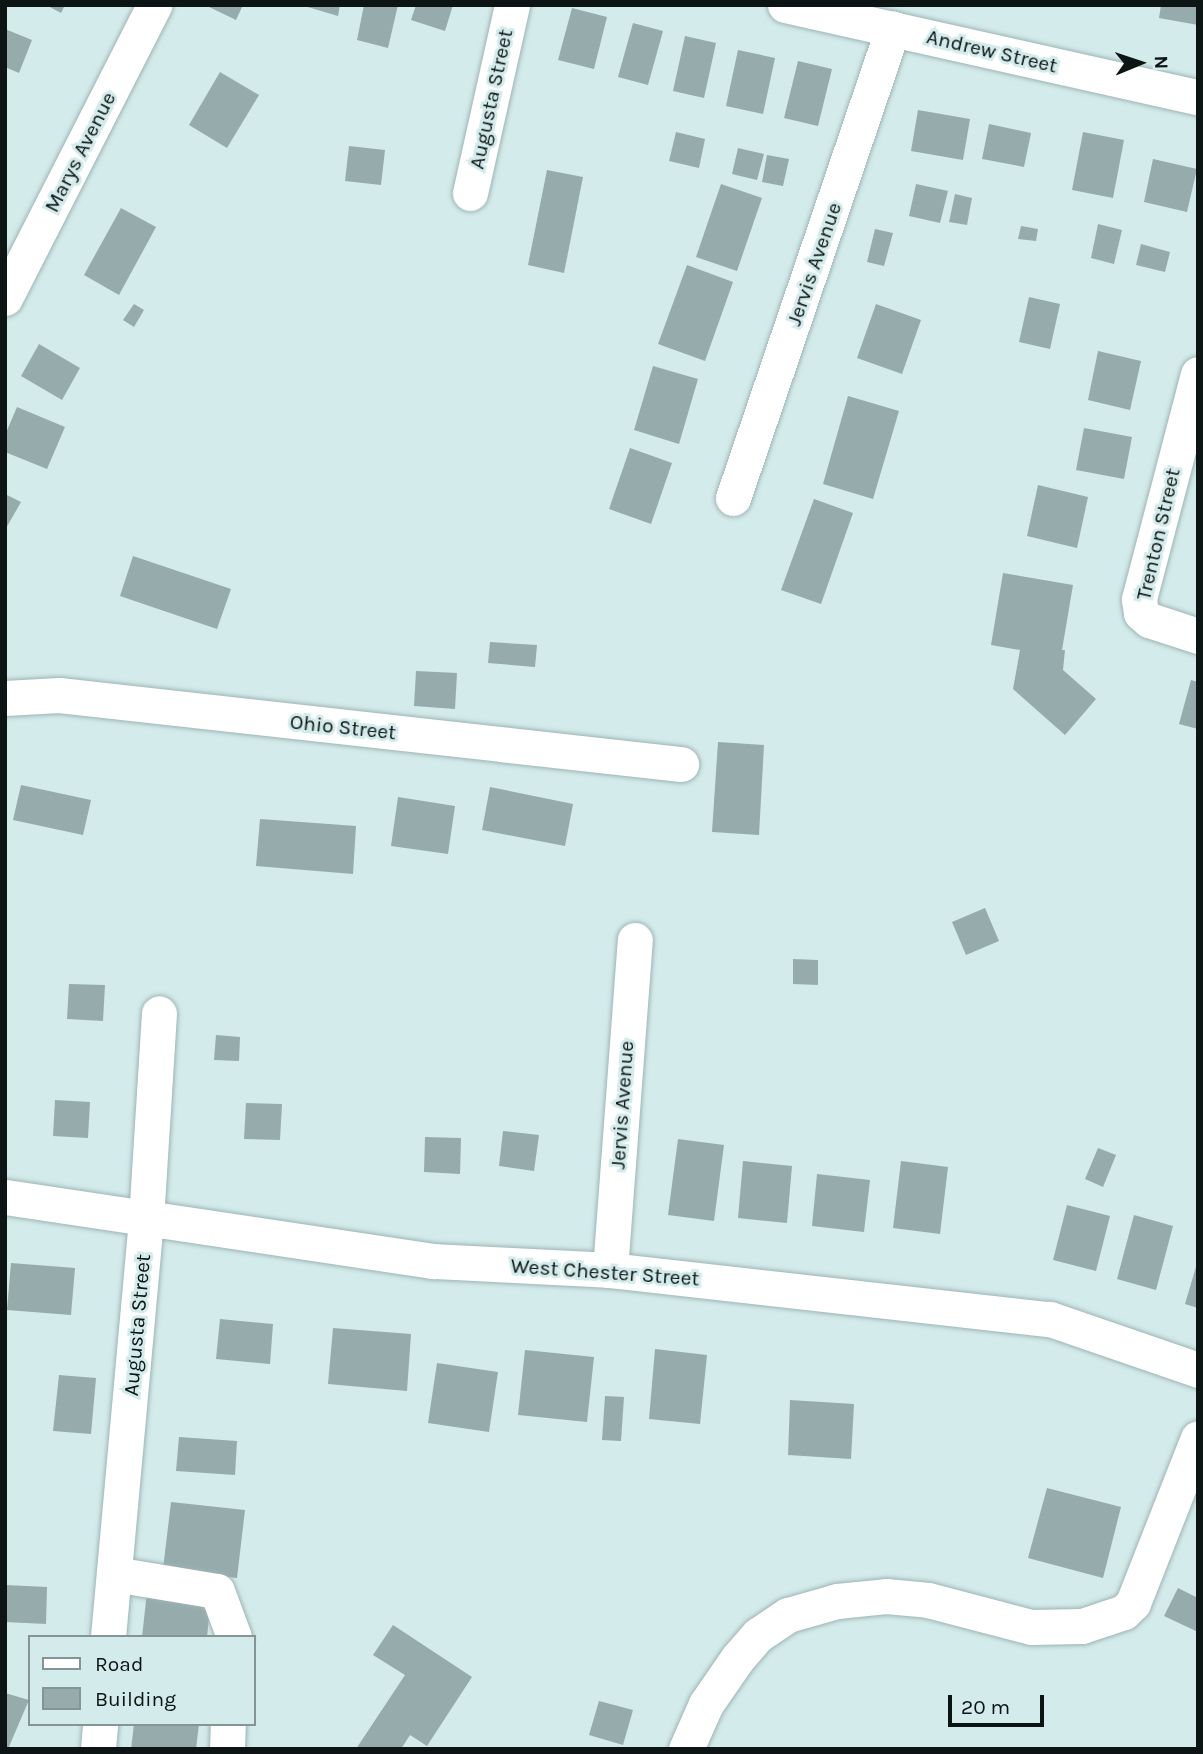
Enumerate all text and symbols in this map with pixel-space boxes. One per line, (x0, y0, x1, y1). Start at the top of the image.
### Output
street label: Andrew Street (924, 24, 1060, 78)
street label: Augusta Street (464, 27, 518, 171)
north arrow (1105, 28, 1175, 98)
text: N (1150, 55, 1172, 69)
street label: Marys Avenue (39, 88, 121, 216)
street label: Jervis Avenue (781, 199, 847, 329)
street label: Trenton Street (1131, 466, 1185, 602)
street label: Ohio Street (289, 709, 397, 745)
street label: Jervis Avenue (605, 1040, 639, 1170)
street label: Augusta Street (118, 1253, 156, 1397)
street label: West Chester Street (510, 1253, 700, 1291)
legend (28, 1635, 256, 1726)
text: Road (95, 1652, 143, 1676)
scale bar (951, 1680, 1047, 1724)
text: Building (95, 1687, 176, 1711)
text: 20 m (961, 1695, 1010, 1719)

